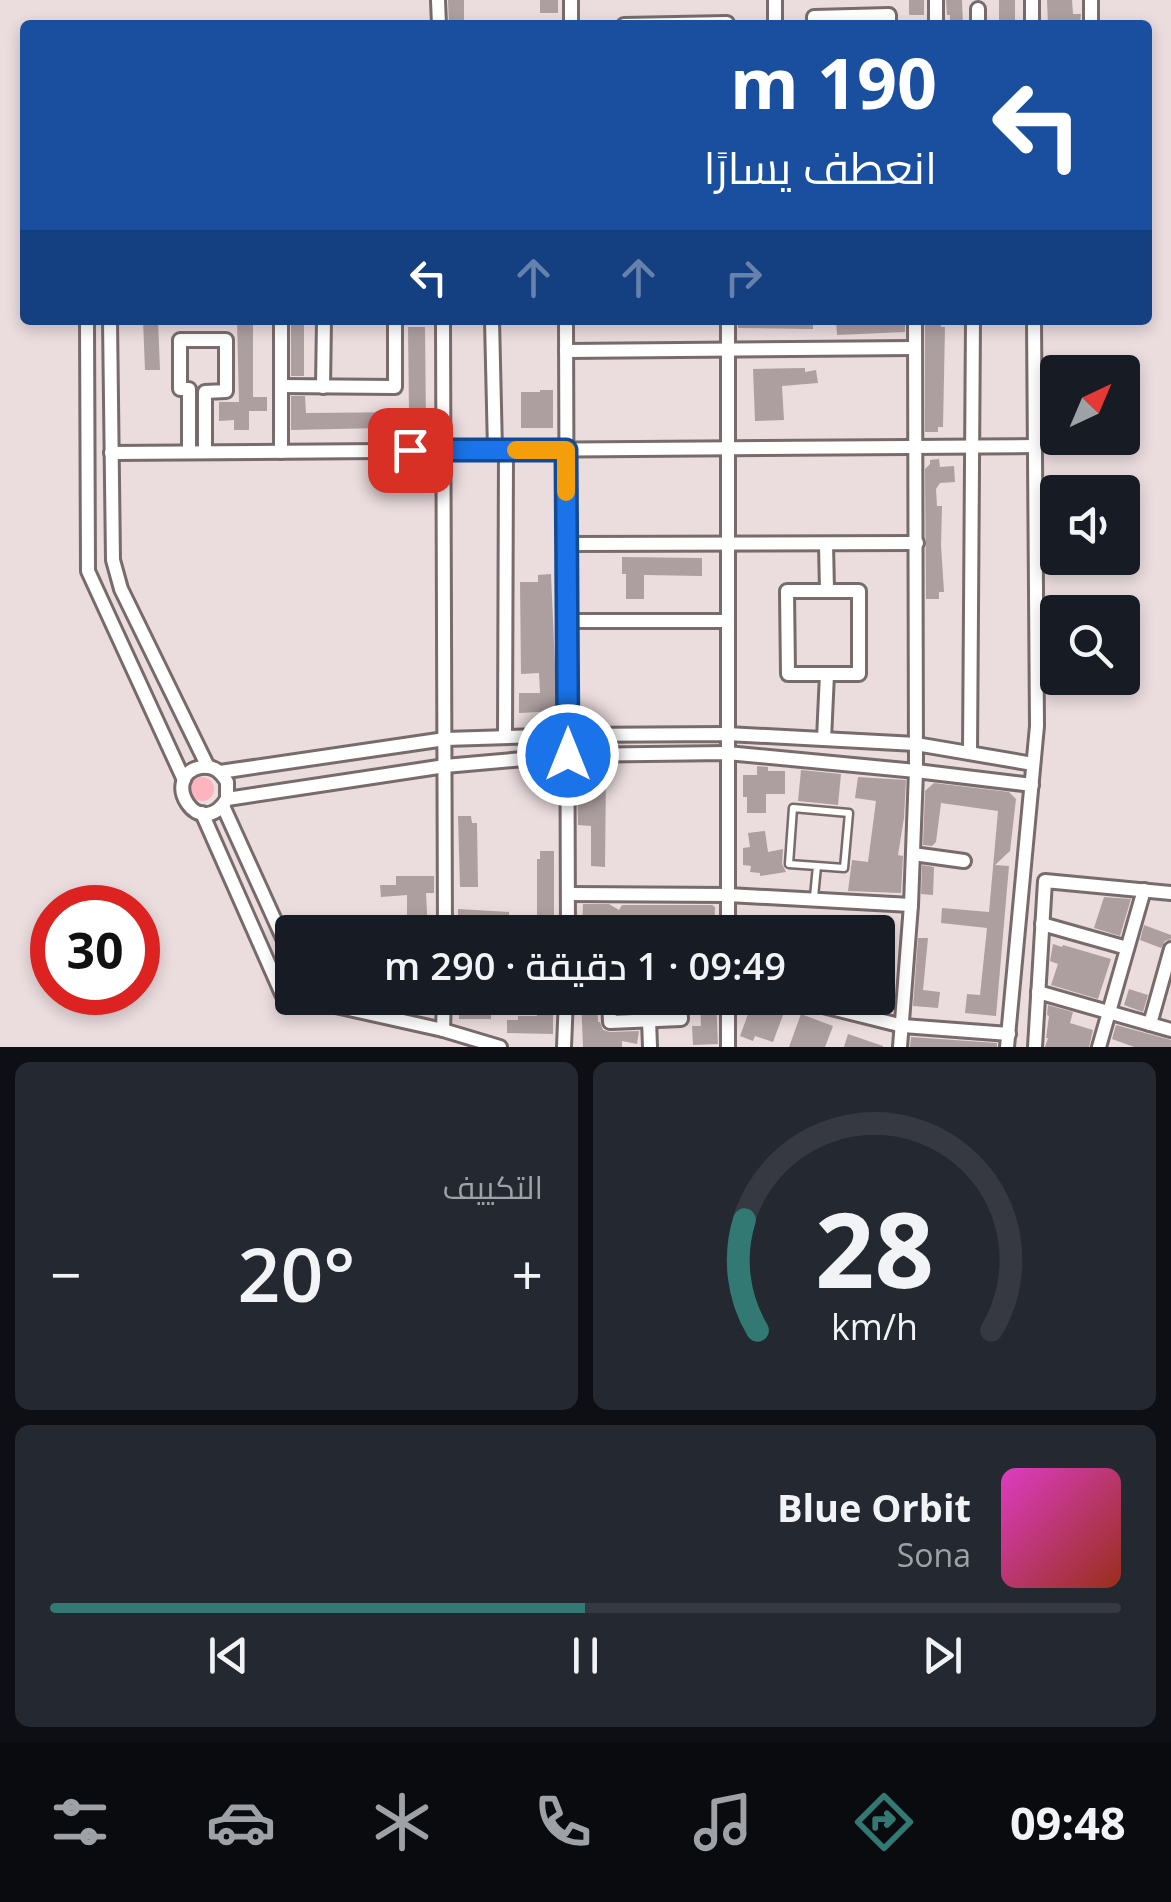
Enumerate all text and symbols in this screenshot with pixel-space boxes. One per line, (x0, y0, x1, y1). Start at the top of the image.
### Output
text: 190 m (730, 34, 937, 130)
icon: left (972, 60, 1102, 190)
text: انعطف يسارًا (703, 136, 937, 197)
icon: left (401, 250, 456, 305)
icon: ahead (506, 250, 561, 305)
icon: ahead (611, 250, 666, 305)
icon: right (716, 250, 771, 305)
north arrow (1040, 355, 1140, 455)
map controls (1040, 355, 1140, 695)
pin (368, 408, 453, 493)
icon: arrive (383, 423, 438, 478)
button: sound (1040, 475, 1140, 575)
button: search (1040, 595, 1140, 695)
position arrow (516, 703, 620, 807)
speed limit sign: 30 (30, 885, 160, 1015)
text: 09:49 · 1 دقيقة · 290 m (384, 939, 786, 991)
text: التكييف (443, 1165, 543, 1208)
text: 28 (815, 1177, 934, 1318)
text: 20° (238, 1222, 355, 1324)
text: − (50, 1236, 81, 1311)
text: + (512, 1236, 543, 1311)
text: km/h (831, 1302, 918, 1350)
text: Blue Orbit (777, 1481, 971, 1533)
text: Sona (897, 1533, 971, 1576)
icon: previous (201, 1628, 256, 1683)
icon: pause (558, 1628, 613, 1683)
icon: next (915, 1628, 970, 1683)
icon: filters (45, 1787, 115, 1857)
icon: car (206, 1787, 276, 1857)
icon: climate (367, 1787, 437, 1857)
icon: phone (528, 1787, 598, 1857)
icon: music (688, 1787, 758, 1857)
icon: directions (849, 1787, 919, 1857)
text: 09:48 (1010, 1792, 1126, 1853)

